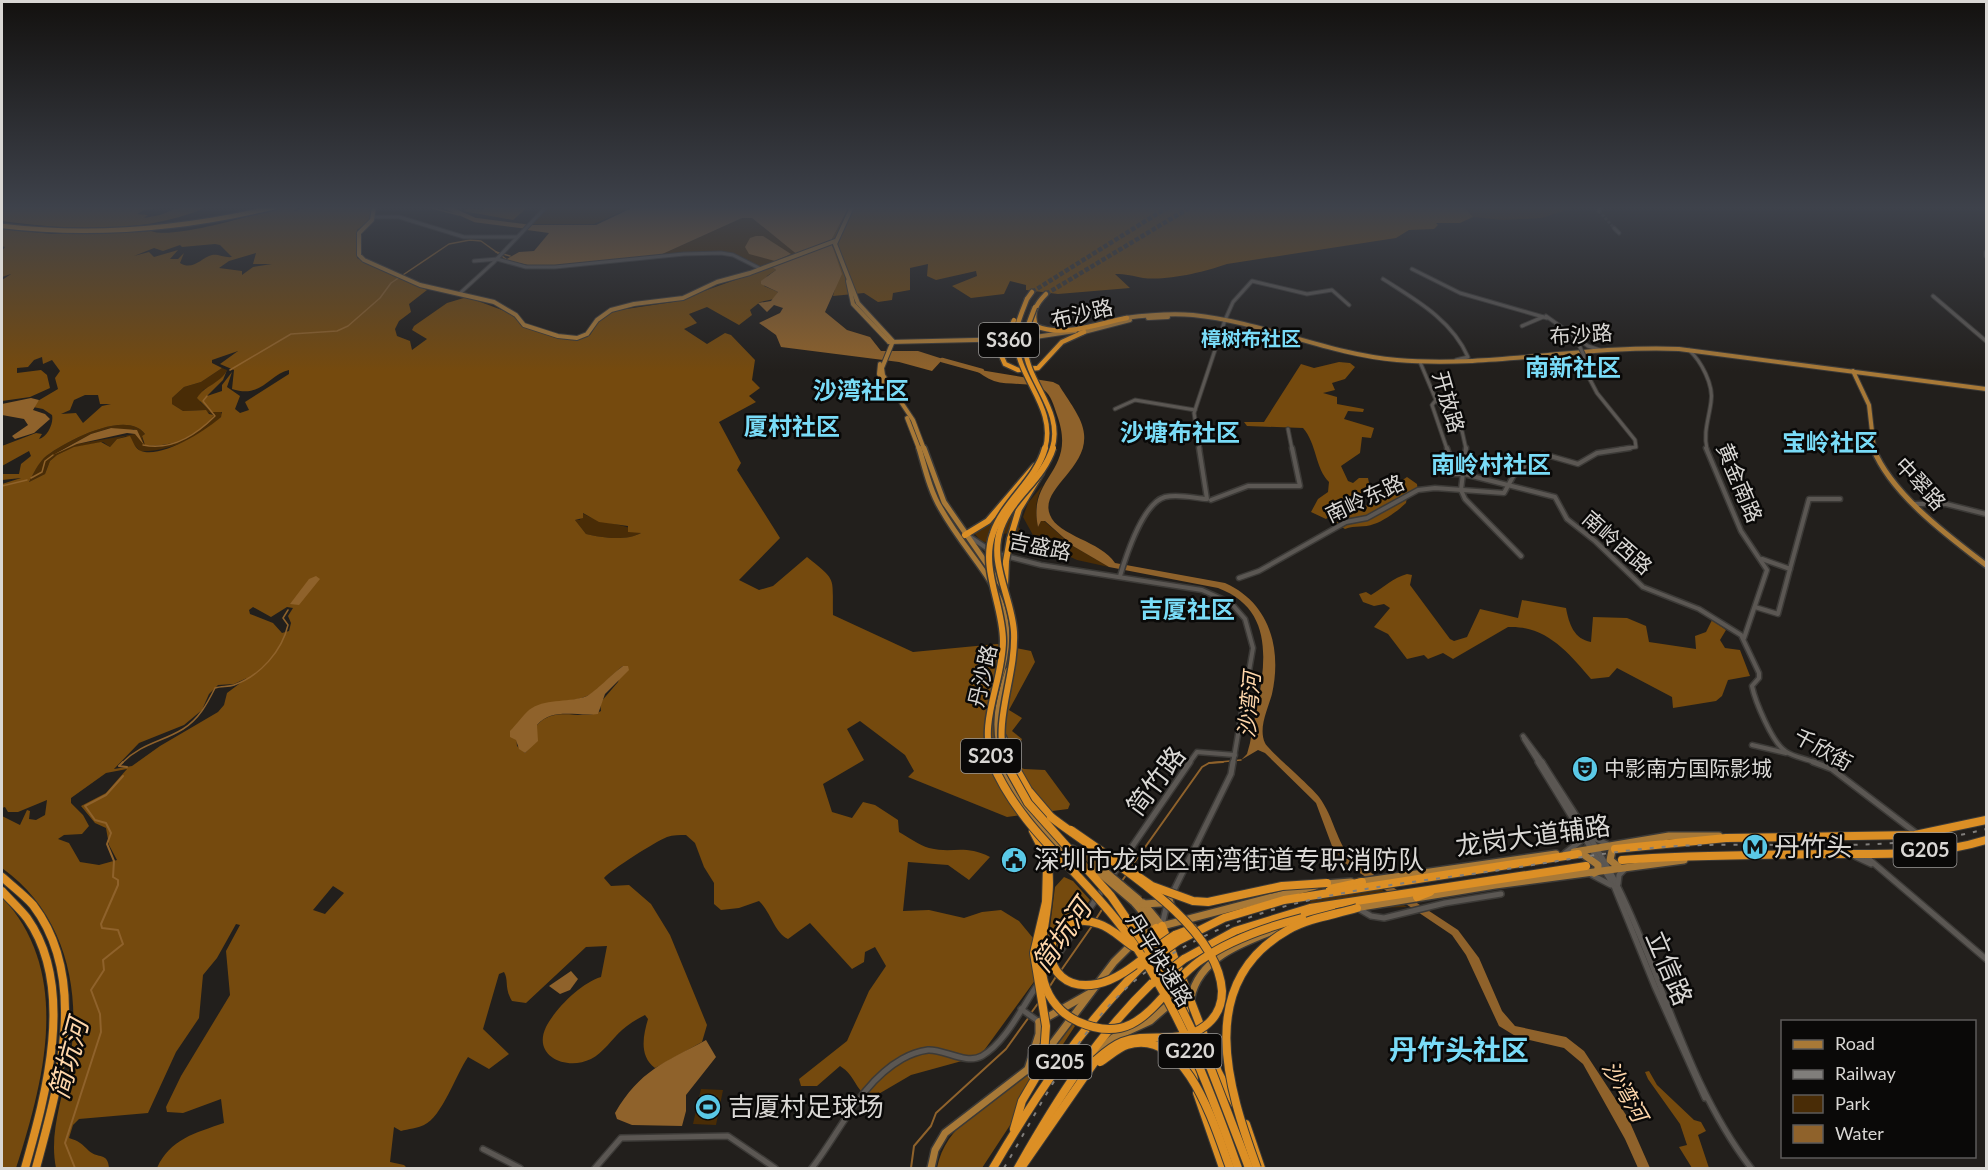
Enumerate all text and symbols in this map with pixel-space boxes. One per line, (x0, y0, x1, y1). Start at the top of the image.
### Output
street label: 布沙路 (1048, 293, 1115, 332)
street label: 布沙路 (1549, 319, 1613, 348)
road number: S360 (979, 323, 1039, 357)
district label: 樟树布社区 (1201, 326, 1301, 350)
district label: 南新社区 (1525, 352, 1621, 381)
street label: 开放路 (1429, 368, 1470, 435)
district label: 沙湾社区 (813, 375, 909, 404)
district label: 厦村社区 (744, 411, 840, 440)
district label: 沙塘布社区 (1120, 417, 1240, 446)
district label: 宝岭社区 (1782, 427, 1878, 456)
street label: 黄金南路 (1712, 439, 1768, 526)
district label: 南岭村社区 (1431, 449, 1551, 478)
street label: 中翠路 (1890, 451, 1952, 515)
street label: 南岭东路 (1321, 469, 1408, 527)
street label: 南岭西路 (1578, 505, 1658, 579)
street label: 吉盛路 (1007, 527, 1074, 564)
district label: 吉厦社区 (1139, 594, 1235, 623)
street label: 丹沙路 (962, 642, 1001, 709)
water label: 沙湾河 (1232, 667, 1265, 739)
street label: 千欣街 (1790, 722, 1857, 775)
road number: S203 (961, 739, 1021, 773)
street label: 简竹路 (1119, 740, 1191, 821)
theatre icon: 中影南方国际影城 (1570, 754, 1600, 784)
place label: 中影南方国际影城 (1604, 755, 1772, 780)
street label: 龙岗大道辅路 (1453, 808, 1612, 862)
place label: 丹竹头 (1774, 830, 1852, 862)
metro station icon: 丹竹头 (1740, 832, 1770, 862)
road number: G205 (1894, 833, 1956, 867)
place label: 深圳市龙岗区南湾街道专职消防队 (1034, 843, 1424, 875)
public building icon: 深圳市龙岗区南湾街道专职消防队 (999, 845, 1029, 875)
water label: 简坑河 (1024, 888, 1100, 978)
street label: 丹平快速路 (1122, 908, 1199, 1010)
street label: 立信路 (1640, 925, 1700, 1010)
water label: 简坑河 (41, 1010, 95, 1102)
legend (1781, 1020, 1976, 1158)
district label: 丹竹头社区 (1389, 1032, 1529, 1066)
text: Road (1835, 1032, 1875, 1054)
road number: G220 (1158, 1034, 1222, 1068)
road number: G205 (1028, 1045, 1092, 1079)
water label: 沙湾河 (1597, 1055, 1656, 1130)
text: Railway (1835, 1062, 1896, 1084)
place label: 吉厦村足球场 (728, 1090, 884, 1122)
sports icon: 吉厦村足球场 (693, 1092, 723, 1122)
text: Park (1835, 1092, 1871, 1114)
text: Water (1835, 1122, 1884, 1144)

